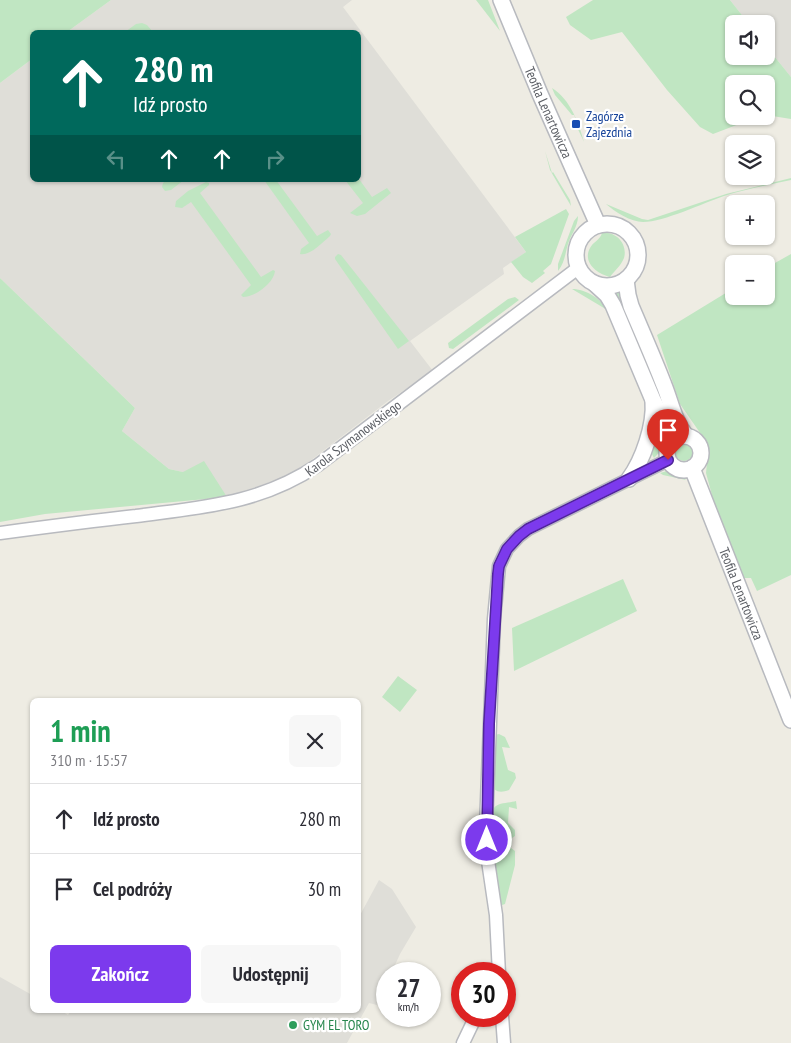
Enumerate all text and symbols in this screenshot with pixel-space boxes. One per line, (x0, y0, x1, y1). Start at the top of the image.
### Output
map controls (725, 15, 775, 305)
button: sound (725, 15, 775, 65)
text: 280 m (133, 46, 214, 92)
icon: ahead (50, 50, 115, 115)
street label: Teofila Lenartowicza (521, 64, 576, 161)
button: search (725, 75, 775, 125)
text: Idź prosto (133, 90, 208, 118)
place label: Zagórze Zajezdnia (586, 107, 632, 141)
marker: Zagórze Zajezdnia (570, 118, 582, 130)
button: layers (725, 135, 775, 185)
icon: left (102, 145, 130, 173)
icon: ahead (155, 145, 183, 173)
icon: ahead (208, 145, 236, 173)
icon: right (261, 145, 289, 173)
button: + (725, 195, 775, 245)
button: − (725, 255, 775, 305)
street label: Karola Szymanowskiego (301, 396, 405, 480)
pin (647, 409, 689, 460)
icon: arrive (654, 416, 682, 444)
street label: Teofila Lenartowicza (715, 545, 768, 643)
text: 1 min (50, 711, 111, 750)
button: close (289, 715, 341, 767)
text: 310 m · 15:57 (50, 750, 128, 770)
icon: ahead (50, 805, 78, 833)
text: Idź prosto (93, 807, 160, 831)
text: 280 m (299, 807, 341, 831)
position arrow (460, 813, 512, 865)
icon: arrive (50, 875, 78, 903)
text: Cel podróży (93, 877, 172, 901)
text: 30 m (308, 877, 341, 901)
button: Zakończ (50, 945, 191, 1003)
button: Udostępnij (201, 945, 341, 1003)
speed limit sign: 30 (451, 962, 516, 1027)
text: 27 (397, 972, 420, 1004)
text: km/h (398, 999, 419, 1014)
place label: GYM EL TORO (303, 1016, 370, 1034)
marker: GYM EL TORO (287, 1019, 299, 1031)

